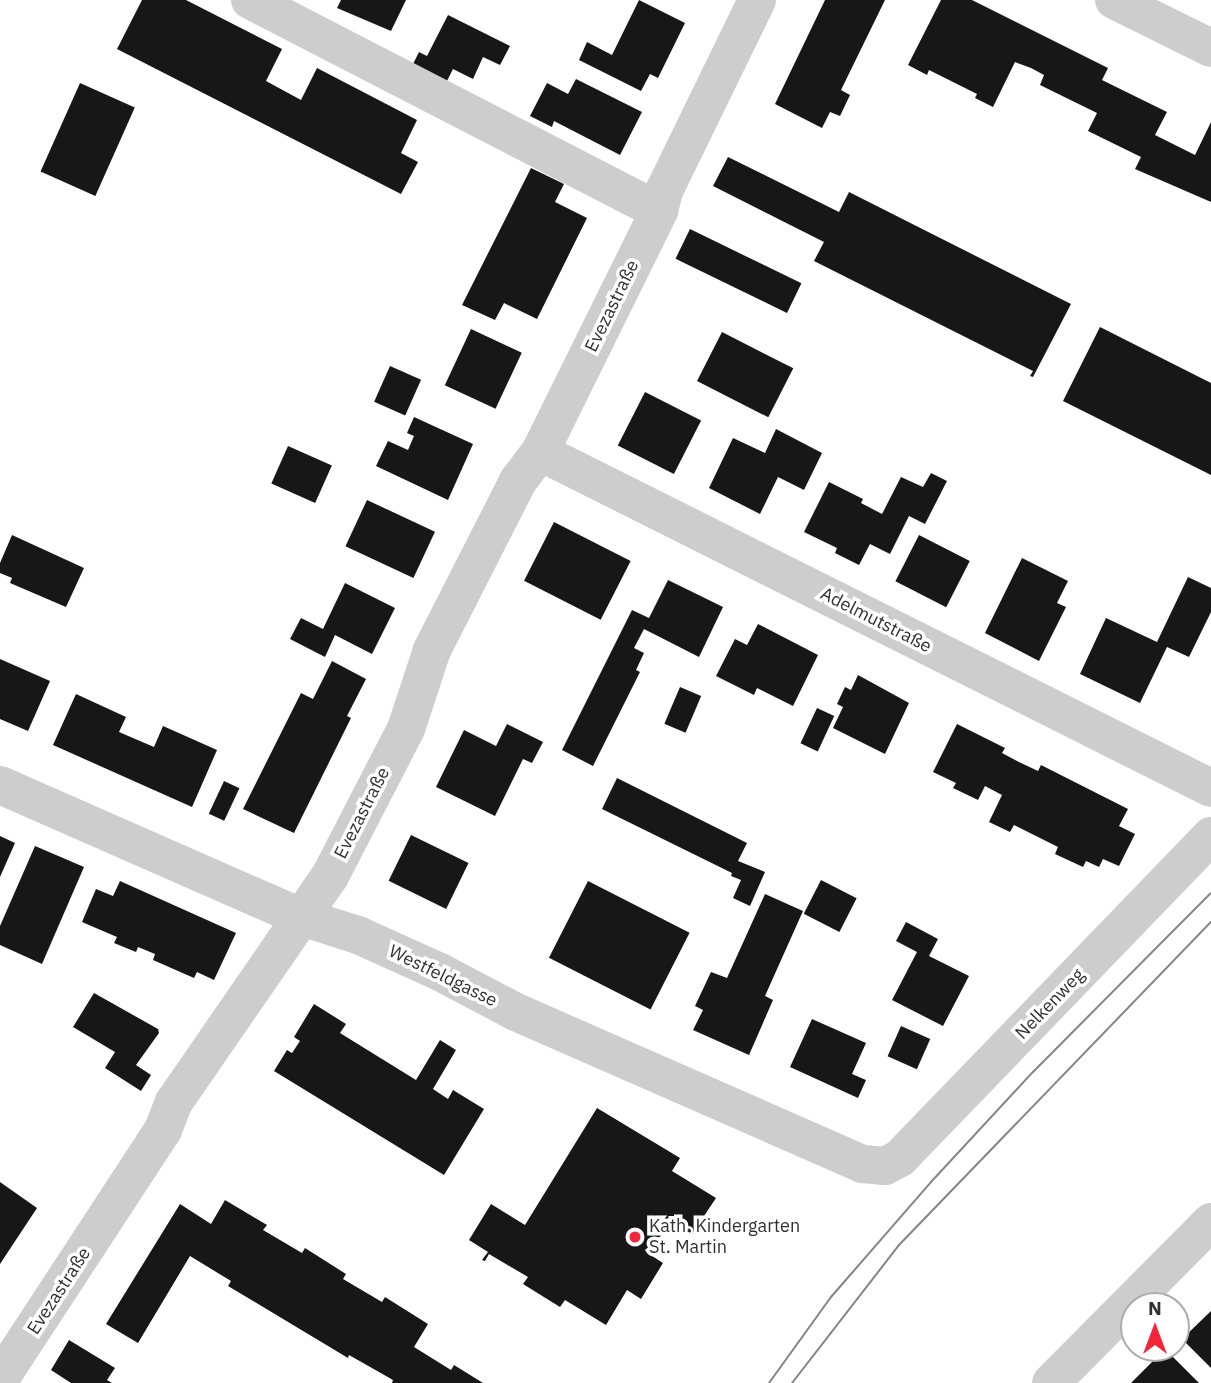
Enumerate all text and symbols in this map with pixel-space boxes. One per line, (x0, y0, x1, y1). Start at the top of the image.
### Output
street label: Evezastraße (580, 257, 644, 355)
street label: Adelmutstraße (817, 583, 935, 657)
street label: Evezastraße (330, 764, 394, 862)
street label: Westfeldgasse (385, 940, 501, 1012)
street label: Nelkenweg (1011, 964, 1089, 1044)
place label: Kath. Kindergarten St. Martin (649, 1216, 800, 1258)
marker: Kath. Kindergarten St. Martin (627, 1229, 643, 1245)
street label: Evezastraße (23, 1243, 95, 1339)
north arrow (1120, 1292, 1190, 1362)
text: N (1148, 1296, 1162, 1320)

